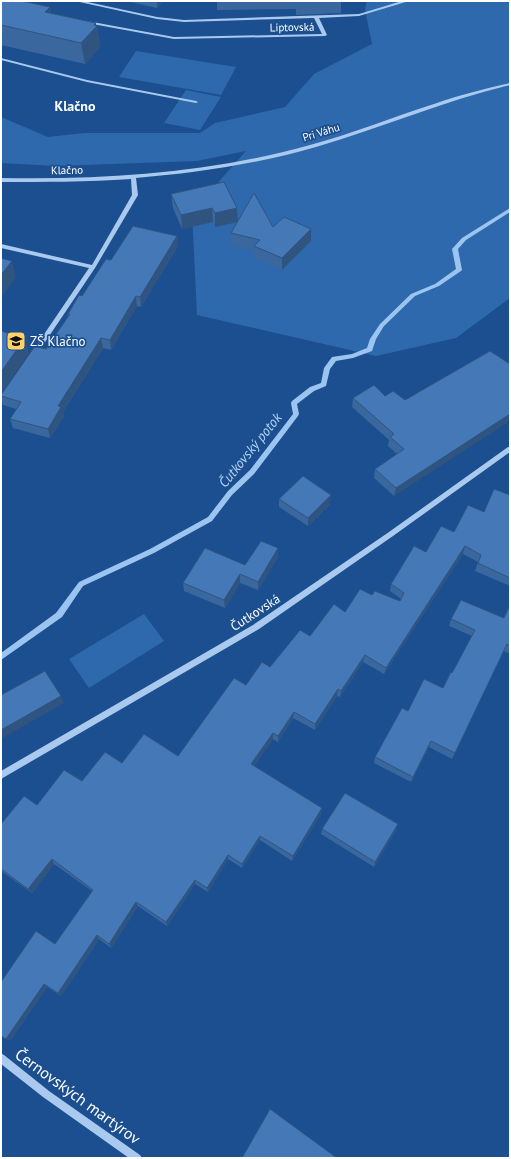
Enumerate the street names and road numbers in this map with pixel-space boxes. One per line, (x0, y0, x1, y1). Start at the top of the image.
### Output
street label: Liptovská (270, 20, 314, 34)
street label: Pri Váhu (301, 120, 341, 144)
street label: Klačno (51, 163, 83, 177)
street label: Čutkovská (227, 590, 283, 635)
street label: Černovských martýrov (11, 1044, 145, 1148)

